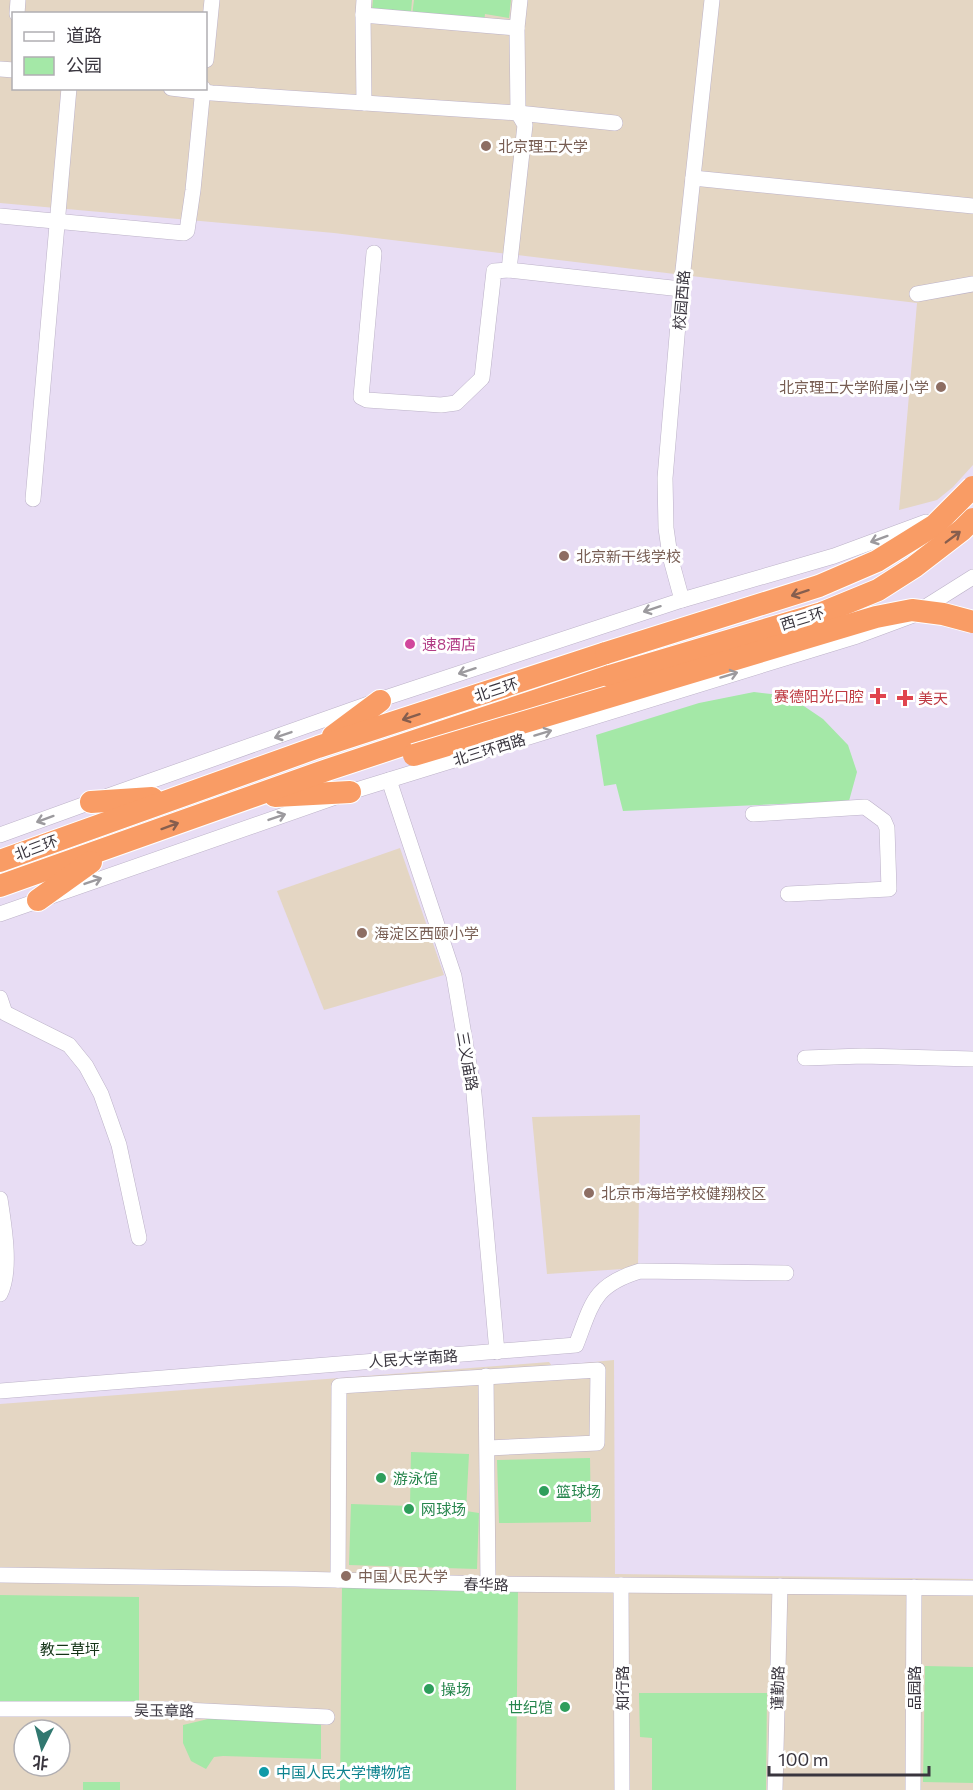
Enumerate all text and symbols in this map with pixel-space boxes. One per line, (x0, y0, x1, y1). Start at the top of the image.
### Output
legend (12, 12, 207, 90)
text: 道路 (66, 24, 102, 46)
text: 公园 (66, 54, 102, 76)
place label: 北京理工大学 (498, 137, 588, 155)
marker: 北京理工大学 (479, 139, 493, 153)
street label: 校园西路 (669, 269, 693, 331)
place label: 北京理工大学附属小学 (779, 378, 929, 396)
marker: 北京理工大学附属小学 (934, 380, 948, 394)
one-way arrow (945, 530, 961, 543)
one-way arrow (870, 535, 888, 546)
place label: 北京新干线学校 (576, 547, 681, 565)
marker: 北京新干线学校 (557, 549, 571, 563)
one-way arrow (791, 588, 810, 599)
street label: 西三环 (778, 603, 826, 633)
one-way arrow (643, 605, 662, 616)
place label: 速8酒店 (422, 635, 476, 653)
marker: 速8酒店 (403, 637, 417, 651)
one-way arrow (458, 667, 477, 678)
one-way arrow (719, 669, 738, 680)
street label: 北三环 (472, 673, 520, 705)
place label: 赛德阳光口腔 (774, 687, 864, 705)
marker: 赛德阳光口腔 (869, 687, 887, 705)
marker: 美天 (896, 689, 914, 707)
place label: 美天 (918, 689, 948, 707)
one-way arrow (402, 712, 421, 723)
one-way arrow (533, 727, 552, 738)
street label: 北三环西路 (450, 729, 528, 769)
one-way arrow (274, 730, 293, 741)
one-way arrow (267, 811, 286, 822)
one-way arrow (36, 814, 55, 825)
one-way arrow (160, 819, 179, 830)
street label: 北三环 (12, 831, 60, 863)
one-way arrow (83, 875, 102, 886)
place label: 海淀区西颐小学 (374, 924, 479, 942)
marker: 海淀区西颐小学 (355, 926, 369, 940)
street label: 三义庙路 (454, 1030, 482, 1092)
place label: 北京市海培学校健翔校区 (601, 1184, 766, 1202)
marker: 北京市海培学校健翔校区 (582, 1186, 596, 1200)
street label: 人民大学南路 (367, 1346, 459, 1370)
place label: 游泳馆 (393, 1469, 438, 1487)
marker: 游泳馆 (374, 1471, 388, 1485)
place label: 篮球场 (556, 1482, 601, 1500)
marker: 篮球场 (537, 1484, 551, 1498)
place label: 网球场 (421, 1500, 466, 1518)
marker: 网球场 (402, 1502, 416, 1516)
place label: 中国人民大学 (358, 1567, 448, 1585)
marker: 中国人民大学 (339, 1569, 353, 1583)
street label: 春华路 (463, 1575, 509, 1593)
park label: 教二草坪 (40, 1640, 100, 1658)
street label: 知行路 (613, 1665, 631, 1711)
street label: 谨勤路 (767, 1665, 787, 1711)
street label: 品园路 (905, 1665, 923, 1711)
place label: 操场 (441, 1680, 471, 1698)
marker: 操场 (422, 1682, 436, 1696)
place label: 世纪馆 (508, 1698, 553, 1716)
street label: 吴玉章路 (134, 1700, 194, 1720)
marker: 世纪馆 (558, 1700, 572, 1714)
north arrow (12, 1718, 72, 1778)
scale bar (769, 1739, 930, 1777)
text: 100 m (778, 1748, 828, 1770)
text: 北 (31, 1753, 49, 1774)
place label: 中国人民大学博物馆 (276, 1763, 411, 1781)
marker: 中国人民大学博物馆 (257, 1765, 271, 1779)

